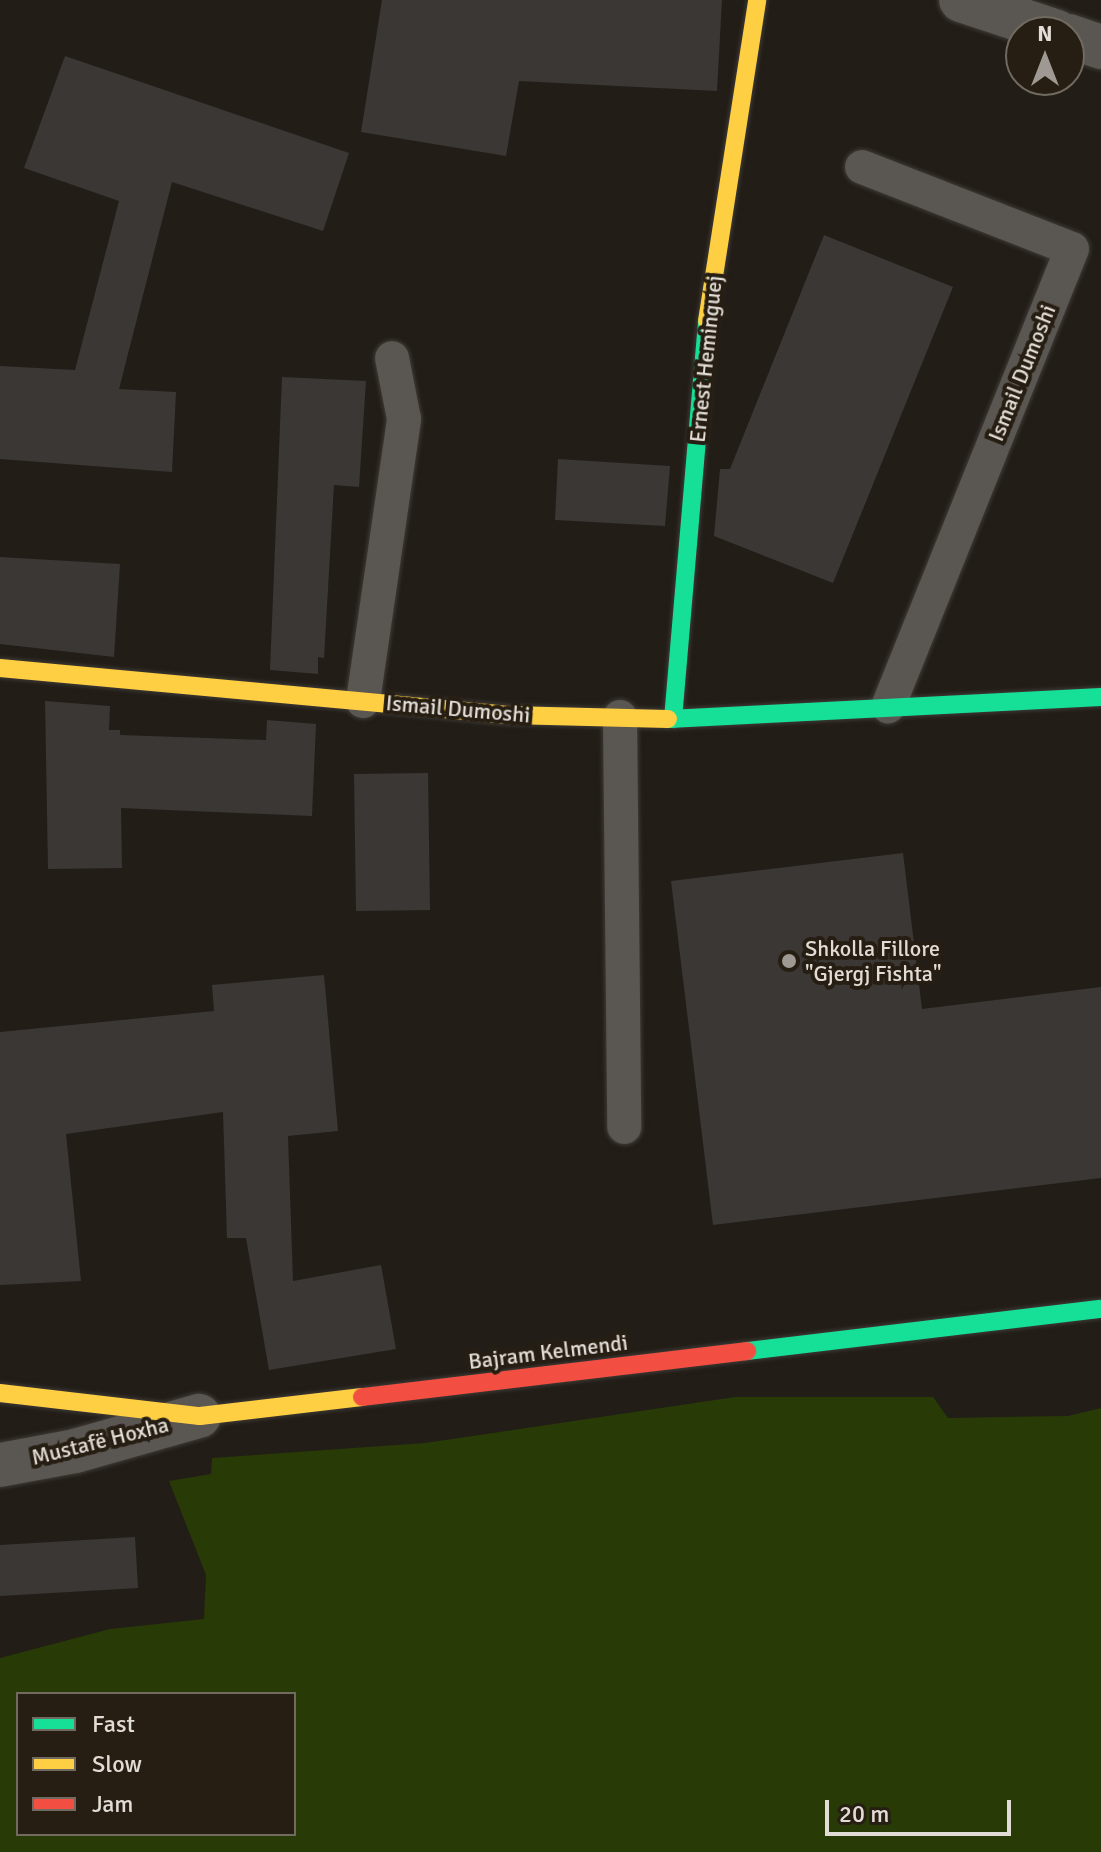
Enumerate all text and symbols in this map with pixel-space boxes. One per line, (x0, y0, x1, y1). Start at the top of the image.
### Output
north arrow (1005, 16, 1085, 96)
text: N (1037, 20, 1053, 47)
street label: Ernest Heminguej (684, 274, 728, 444)
street label: Ismail Dumoshi (983, 301, 1061, 445)
street label: Ismail Dumoshi (385, 690, 531, 728)
place label: Shkolla Fillore "Gjergj Fishta" (805, 935, 941, 986)
marker: Shkolla Fillore "Gjergj Fishta" (780, 952, 798, 970)
street label: Bajram Kelmendi (467, 1329, 629, 1375)
street label: Mustafë Hoxha (29, 1411, 171, 1471)
legend (16, 1692, 296, 1836)
text: Fast (92, 1709, 135, 1739)
text: Slow (92, 1749, 142, 1779)
scale bar (829, 1784, 1015, 1834)
text: Jam (92, 1789, 133, 1819)
text: 20 m (839, 1799, 889, 1829)

